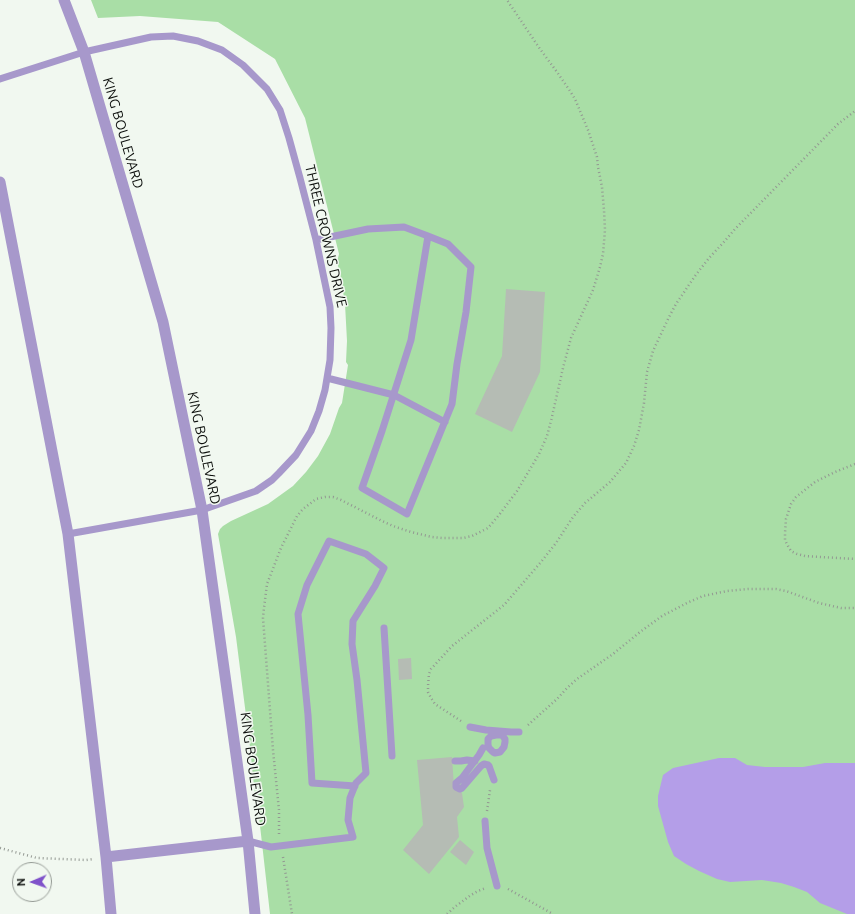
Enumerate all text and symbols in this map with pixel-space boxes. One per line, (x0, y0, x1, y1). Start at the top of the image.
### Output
street label: KING BOULEVARD (99, 76, 147, 190)
street label: THREE CROWNS DRIVE (301, 163, 351, 309)
street label: KING BOULEVARD (184, 390, 224, 506)
street label: KING BOULEVARD (237, 711, 269, 827)
north arrow (12, 862, 52, 902)
text: N (15, 878, 27, 887)

